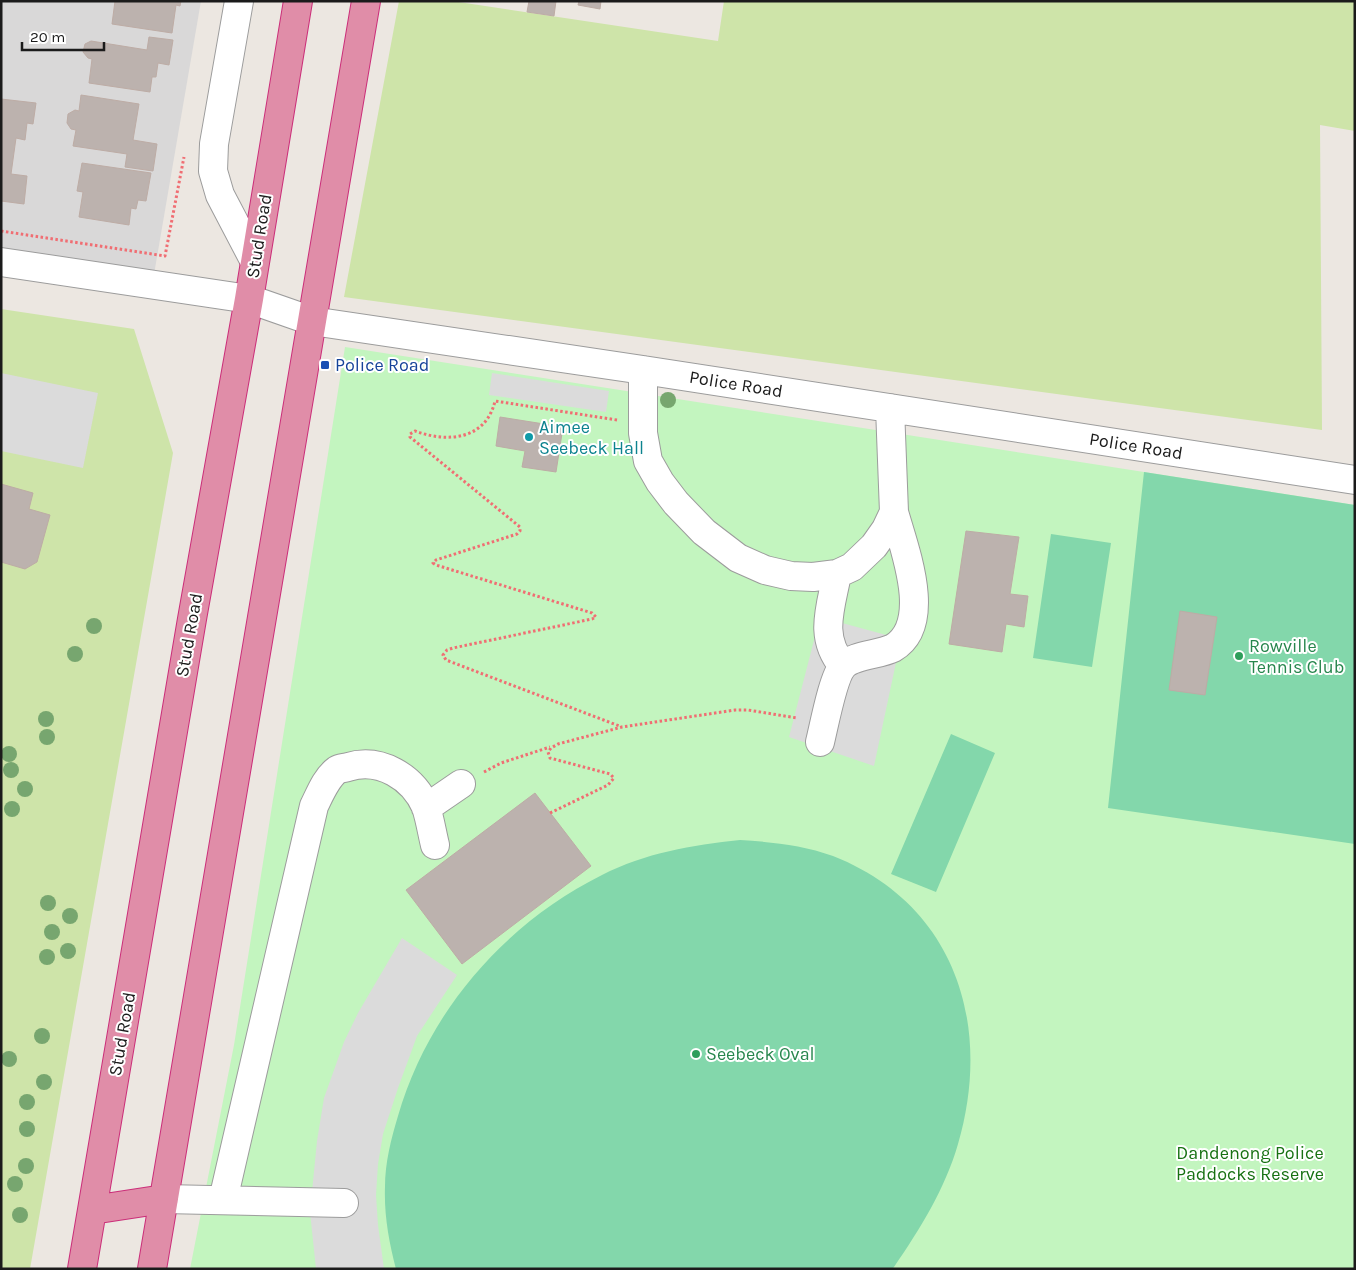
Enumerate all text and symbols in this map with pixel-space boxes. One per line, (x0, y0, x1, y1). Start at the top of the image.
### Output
scale bar (22, 20, 105, 52)
text: 20 m (30, 28, 65, 46)
street label: Stud Road (241, 192, 277, 280)
place label: Police Road (335, 354, 429, 376)
marker: Police Road (319, 359, 331, 371)
street label: Police Road (688, 366, 784, 402)
place label: Aimee Seebeck Hall (539, 416, 644, 459)
street label: Police Road (1088, 428, 1184, 464)
marker: Aimee Seebeck Hall (523, 431, 535, 443)
street label: Stud Road (171, 591, 207, 679)
place label: Rowville Tennis Club (1249, 635, 1344, 678)
marker: Rowville Tennis Club (1233, 650, 1245, 662)
street label: Stud Road (104, 990, 140, 1078)
place label: Seebeck Oval (706, 1043, 815, 1065)
marker: Seebeck Oval (690, 1048, 702, 1060)
park label: Dandenong Police Paddocks Reserve (1176, 1142, 1324, 1185)

